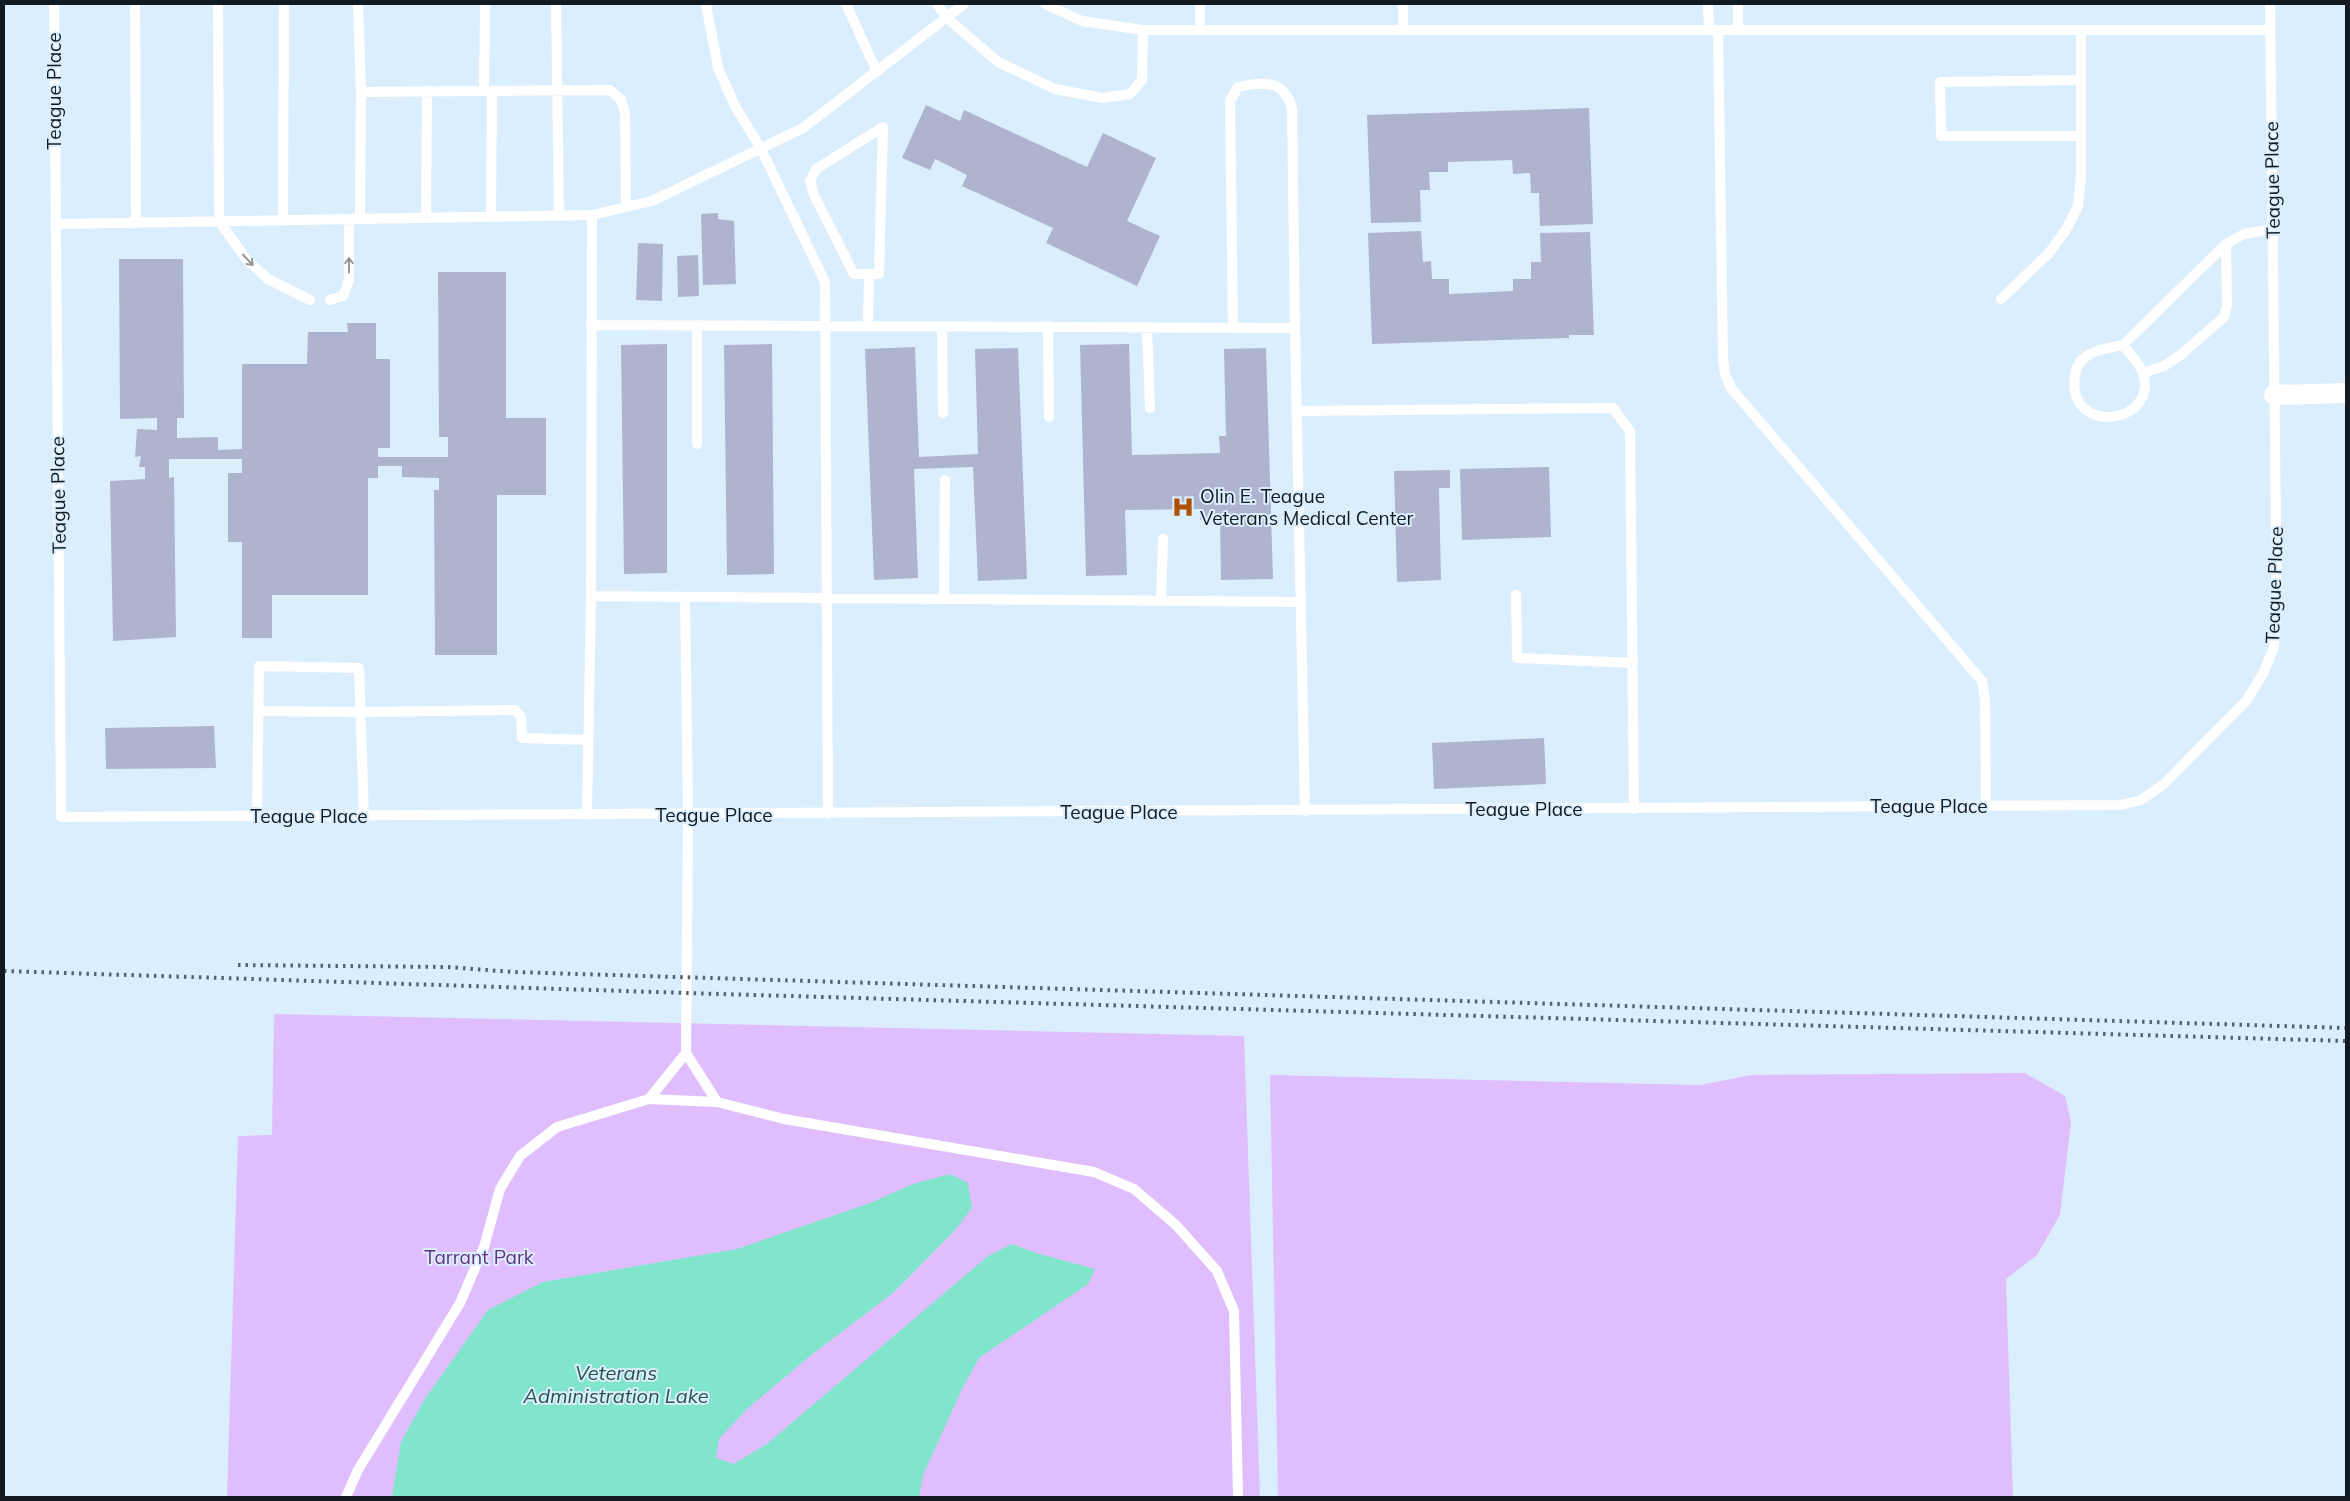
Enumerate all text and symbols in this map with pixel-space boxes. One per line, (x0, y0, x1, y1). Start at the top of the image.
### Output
street label: Teague Place (42, 32, 66, 150)
street label: Teague Place (2259, 121, 2285, 239)
one-way arrow (242, 253, 254, 266)
one-way arrow (344, 258, 354, 274)
street label: Teague Place (45, 436, 71, 554)
place label: Olin E. Teague Veterans Medical Center (1200, 484, 1414, 530)
hospital icon: Olin E. Teague Veterans Medical Center (1170, 494, 1196, 520)
street label: Teague Place (2260, 526, 2288, 644)
street label: Teague Place (1870, 794, 1988, 818)
street label: Teague Place (1465, 797, 1583, 821)
street label: Teague Place (1060, 800, 1178, 824)
street label: Teague Place (655, 803, 773, 827)
street label: Teague Place (250, 804, 368, 828)
park label: Tarrant Park (424, 1245, 534, 1269)
water label: Veterans Administration Lake (522, 1360, 709, 1408)

